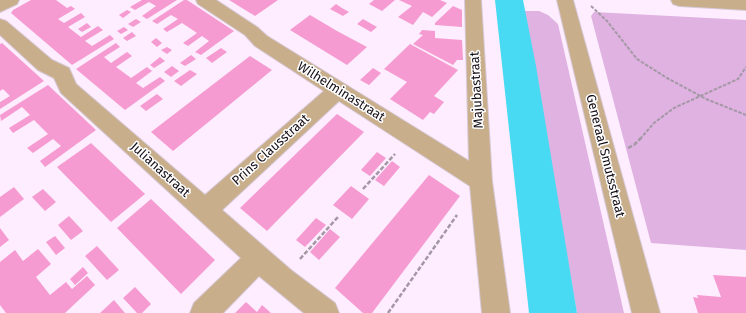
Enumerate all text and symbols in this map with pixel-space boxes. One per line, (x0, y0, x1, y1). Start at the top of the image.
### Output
street label: Majubastraat (467, 51, 487, 129)
street label: Wilhelminastraat (294, 59, 388, 125)
street label: Generaal Smutsstraat (582, 93, 628, 219)
street label: Prins Clausstraat (229, 111, 313, 189)
street label: Julianastraat (127, 139, 193, 201)

